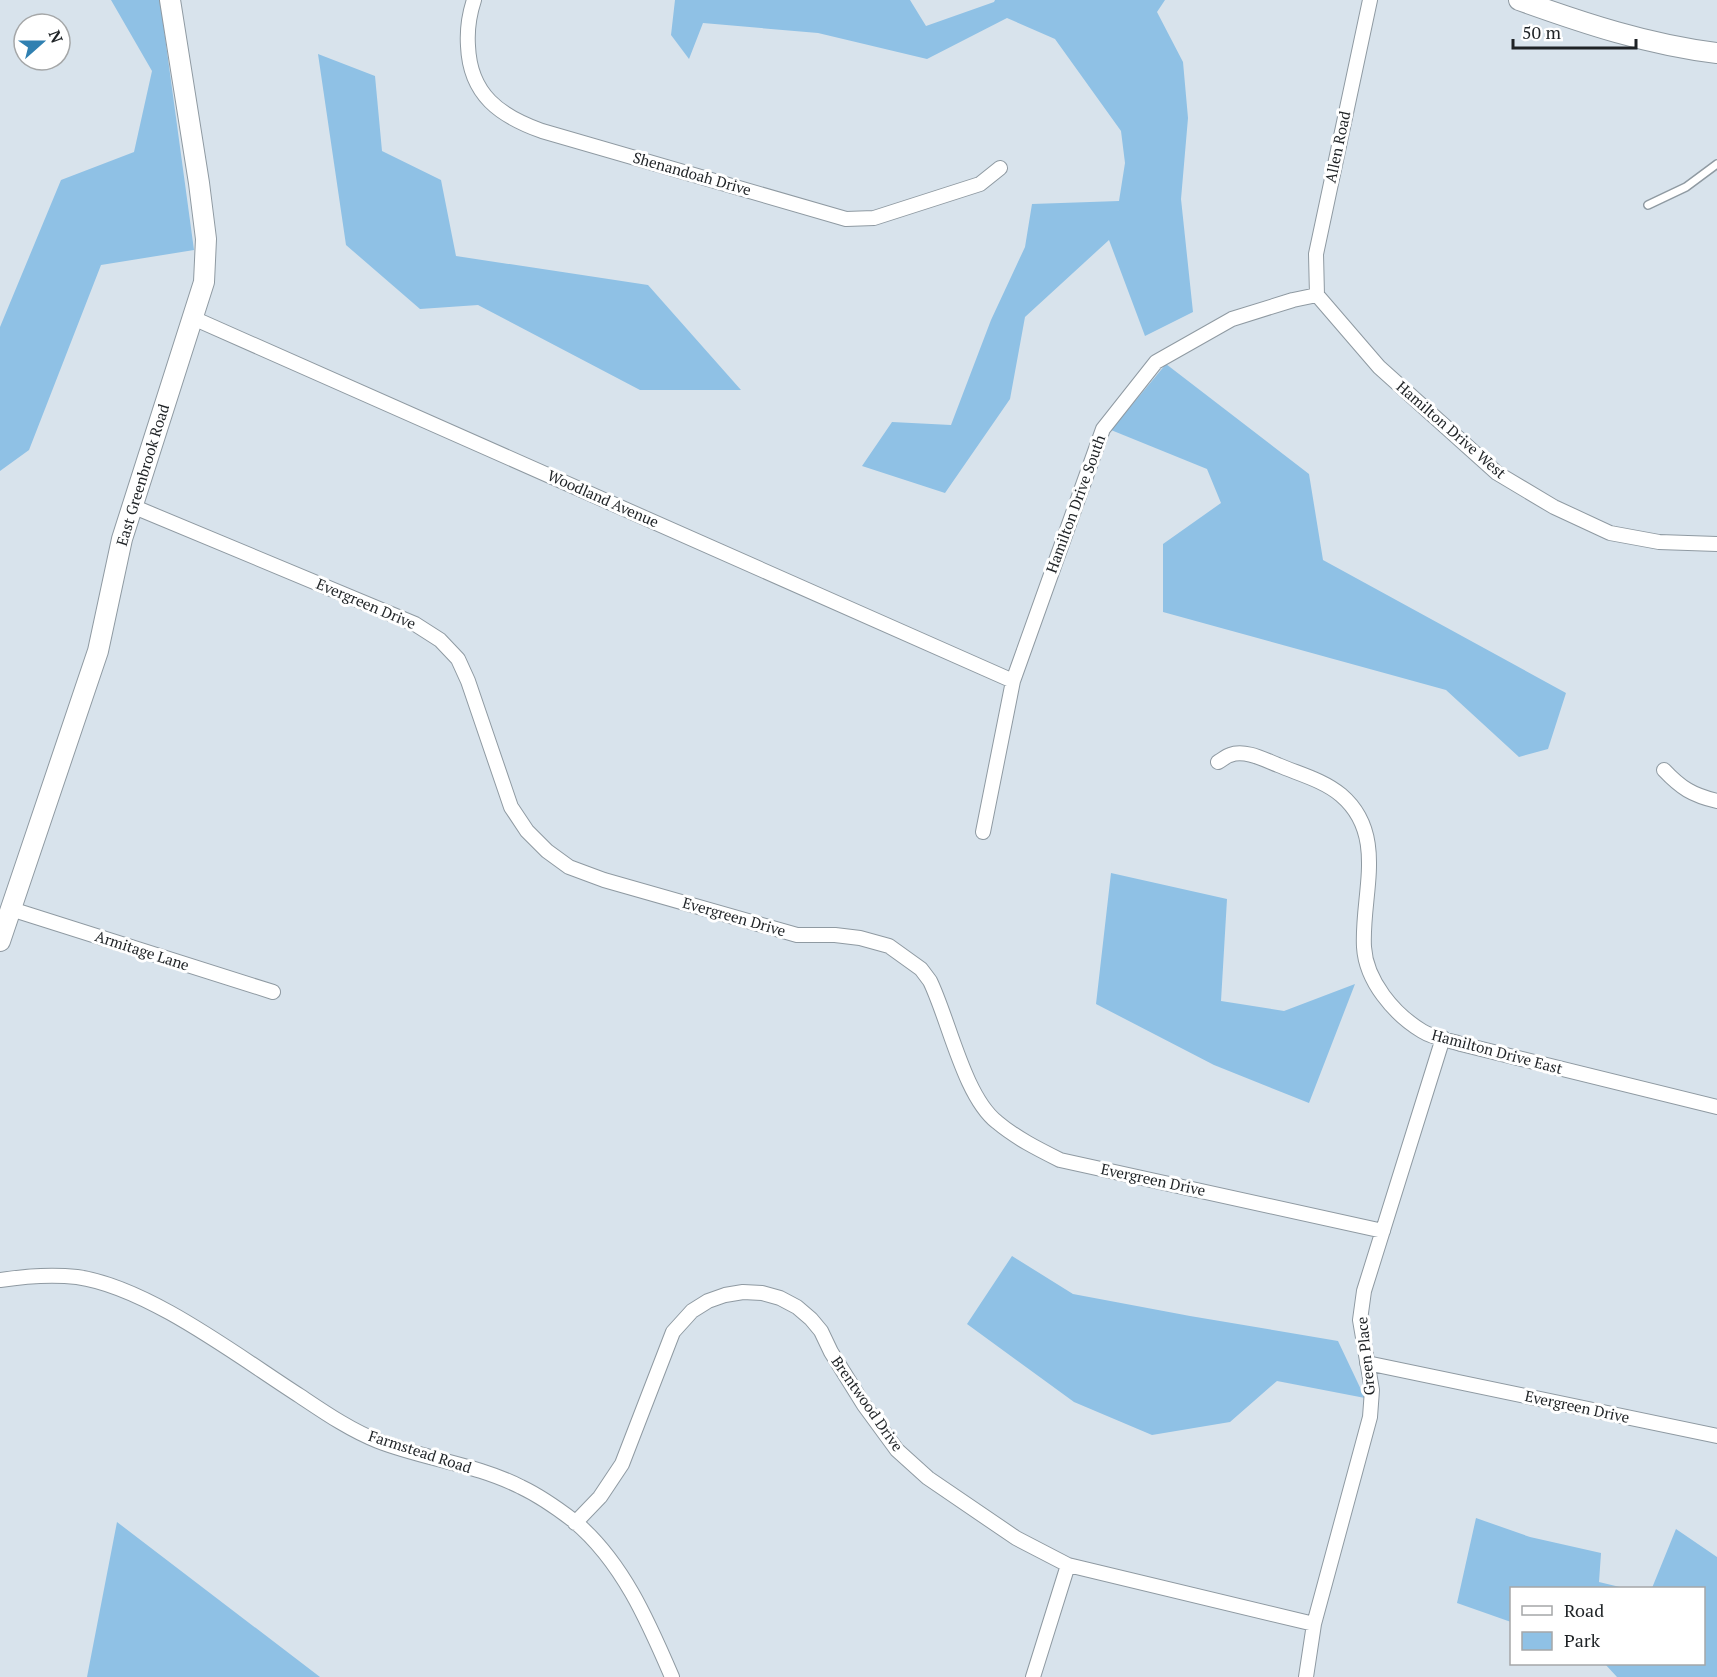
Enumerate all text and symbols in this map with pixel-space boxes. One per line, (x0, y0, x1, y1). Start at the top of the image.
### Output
north arrow (12, 12, 72, 72)
scale bar (1513, 12, 1636, 50)
text: 50 m (1522, 20, 1562, 44)
text: N (44, 27, 68, 46)
street label: Allen Road (1320, 109, 1354, 184)
street label: Shenandoah Drive (631, 147, 754, 199)
street label: Hamilton Drive West (1393, 376, 1511, 483)
street label: East Greenbrook Road (111, 401, 173, 548)
street label: Hamilton Drive South (1041, 432, 1109, 575)
street label: Woodland Avenue (545, 465, 662, 532)
street label: Evergreen Drive (313, 573, 419, 633)
street label: Evergreen Drive (680, 892, 788, 940)
street label: Armitage Lane (93, 925, 192, 975)
street label: Hamilton Drive East (1430, 1024, 1565, 1078)
street label: Evergreen Drive (1099, 1158, 1207, 1200)
street label: Green Place (1351, 1316, 1379, 1396)
street label: Brentwood Drive (827, 1352, 908, 1455)
street label: Evergreen Drive (1523, 1385, 1631, 1427)
street label: Farmstead Road (366, 1425, 474, 1477)
legend (1510, 1587, 1705, 1665)
text: Road (1564, 1598, 1604, 1622)
text: Park (1564, 1628, 1601, 1652)

